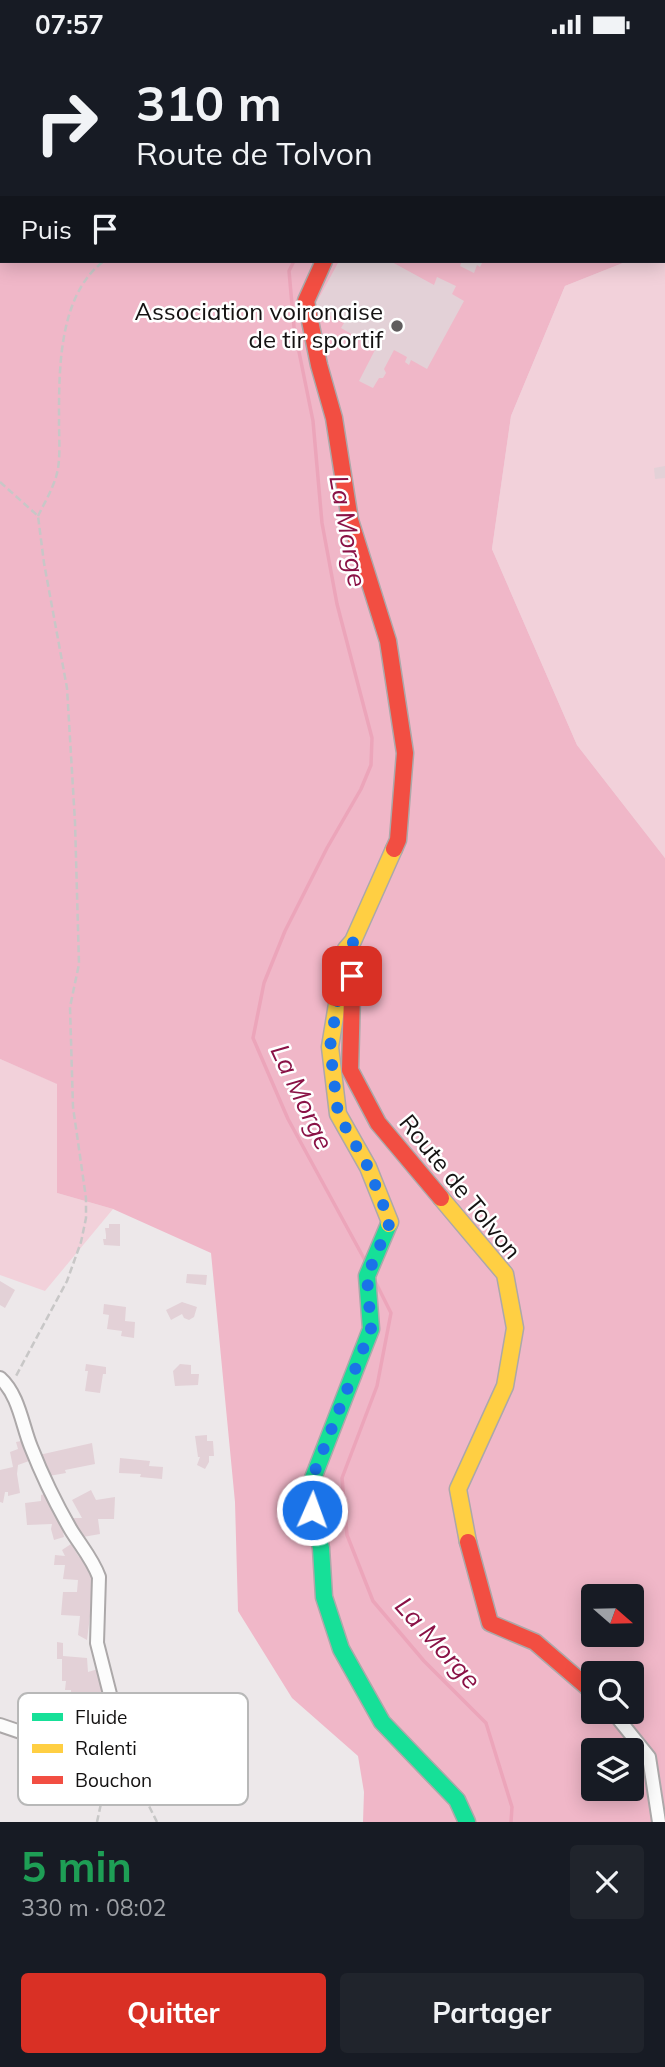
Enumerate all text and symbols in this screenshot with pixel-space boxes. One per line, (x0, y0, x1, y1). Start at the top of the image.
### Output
text: 07:57 (35, 8, 104, 41)
text: 310 m (136, 72, 282, 133)
icon: right (21, 77, 112, 168)
text: Route de Tolvon (136, 133, 373, 173)
icon: arrive (86, 210, 124, 248)
text: Puis (21, 213, 72, 246)
place label: Association voironaise de tir sportif (134, 296, 384, 354)
marker: Association voironaise de tir sportif (389, 318, 405, 334)
water label: La Morge (322, 472, 375, 589)
pin (322, 946, 382, 1006)
icon: arrive (333, 957, 371, 995)
water label: La Morge (264, 1039, 341, 1155)
street label: Route de Tolvon (393, 1108, 528, 1265)
position arrow (275, 1473, 349, 1547)
north arrow (581, 1584, 644, 1647)
map controls (581, 1584, 644, 1801)
water label: La Morge (388, 1590, 488, 1696)
button: search (581, 1661, 644, 1724)
legend (18, 1693, 248, 1805)
text: Fluide (75, 1705, 127, 1729)
text: Ralenti (75, 1736, 137, 1760)
button: layers (581, 1738, 644, 1801)
text: Bouchon (75, 1768, 152, 1792)
text: 5 min (21, 1840, 132, 1893)
button: close (570, 1845, 644, 1919)
text: 330 m · 08:02 (21, 1893, 166, 1922)
button: Quitter (21, 1973, 326, 2053)
button: Partager (340, 1973, 644, 2053)

